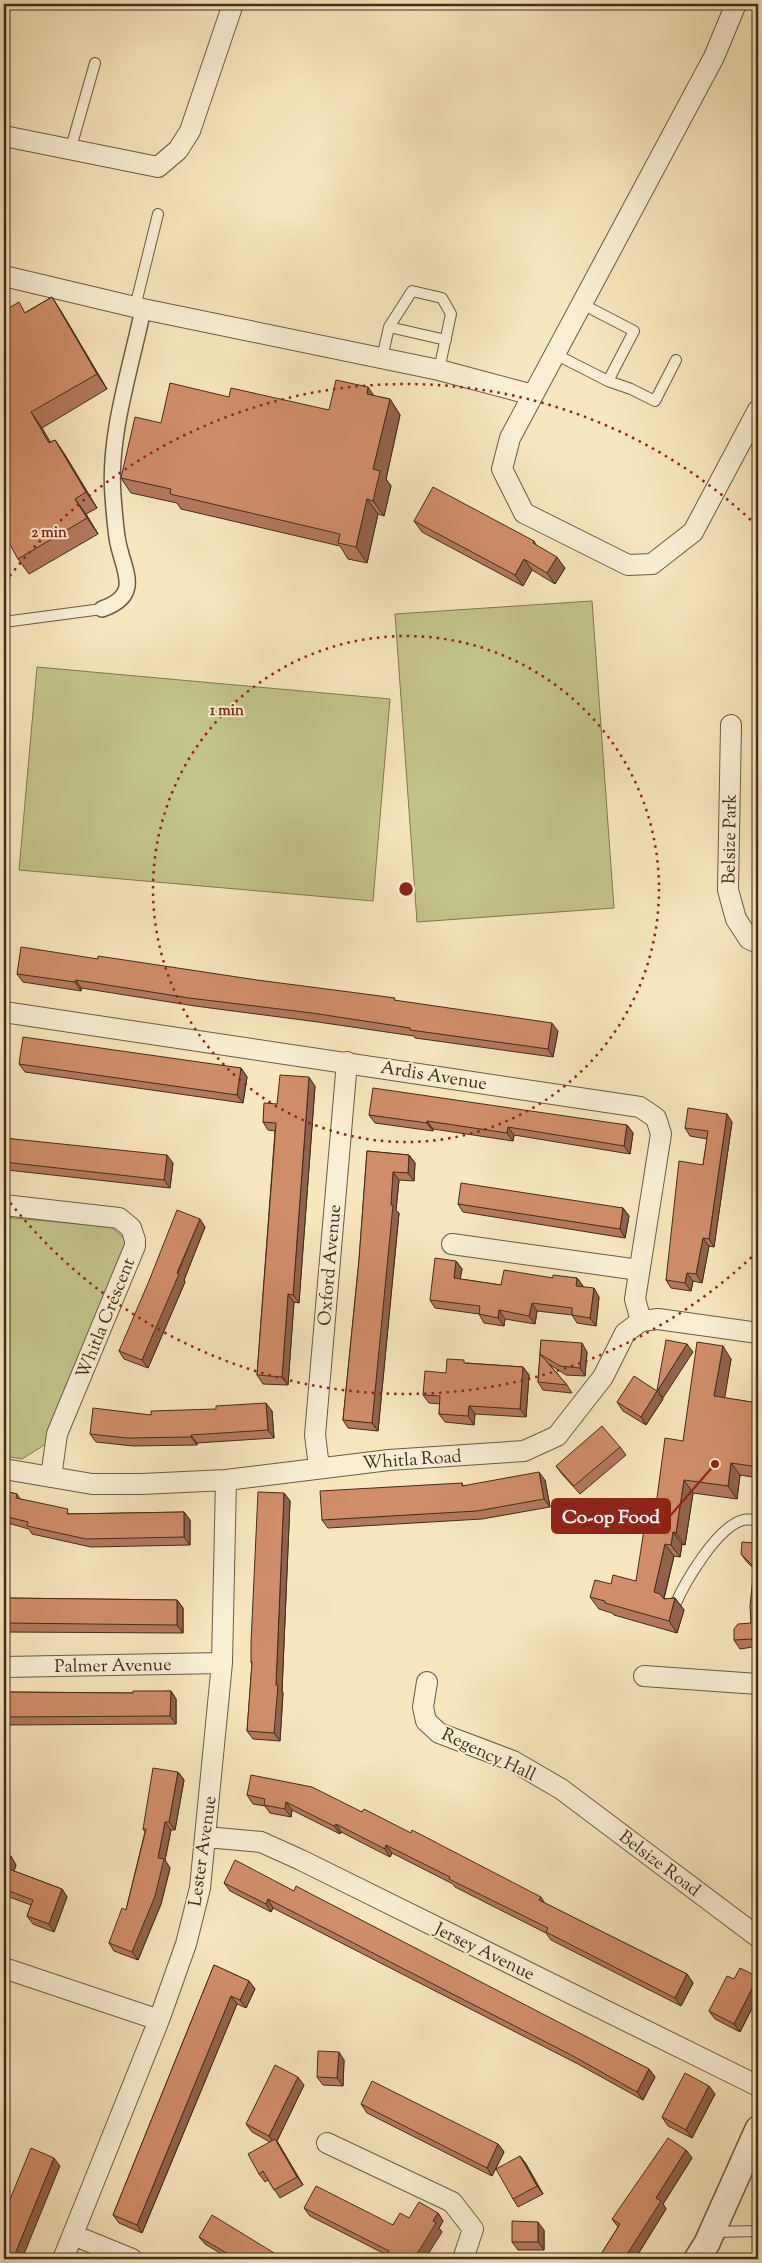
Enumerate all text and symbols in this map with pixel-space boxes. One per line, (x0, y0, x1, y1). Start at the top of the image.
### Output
text: 2 min (31, 523, 67, 544)
text: 1 min (210, 701, 244, 722)
street label: Belsize Park (717, 793, 745, 884)
centre of rings (397, 880, 415, 898)
street label: Ardis Avenue (379, 1056, 489, 1098)
street label: Oxford Avenue (313, 1203, 349, 1327)
street label: Whitla Crescent (71, 1254, 143, 1383)
street label: Whitla Road (362, 1445, 463, 1477)
callout: Co-op Food (552, 1499, 670, 1533)
text: Co-op Food (562, 1505, 660, 1532)
street label: Palmer Avenue (54, 1653, 172, 1681)
street label: Regency Hall (437, 1723, 540, 1789)
street label: Lester Avenue (183, 1794, 225, 1908)
street label: Belsize Road (613, 1825, 705, 1904)
street label: Jersey Avenue (429, 1917, 539, 1988)

